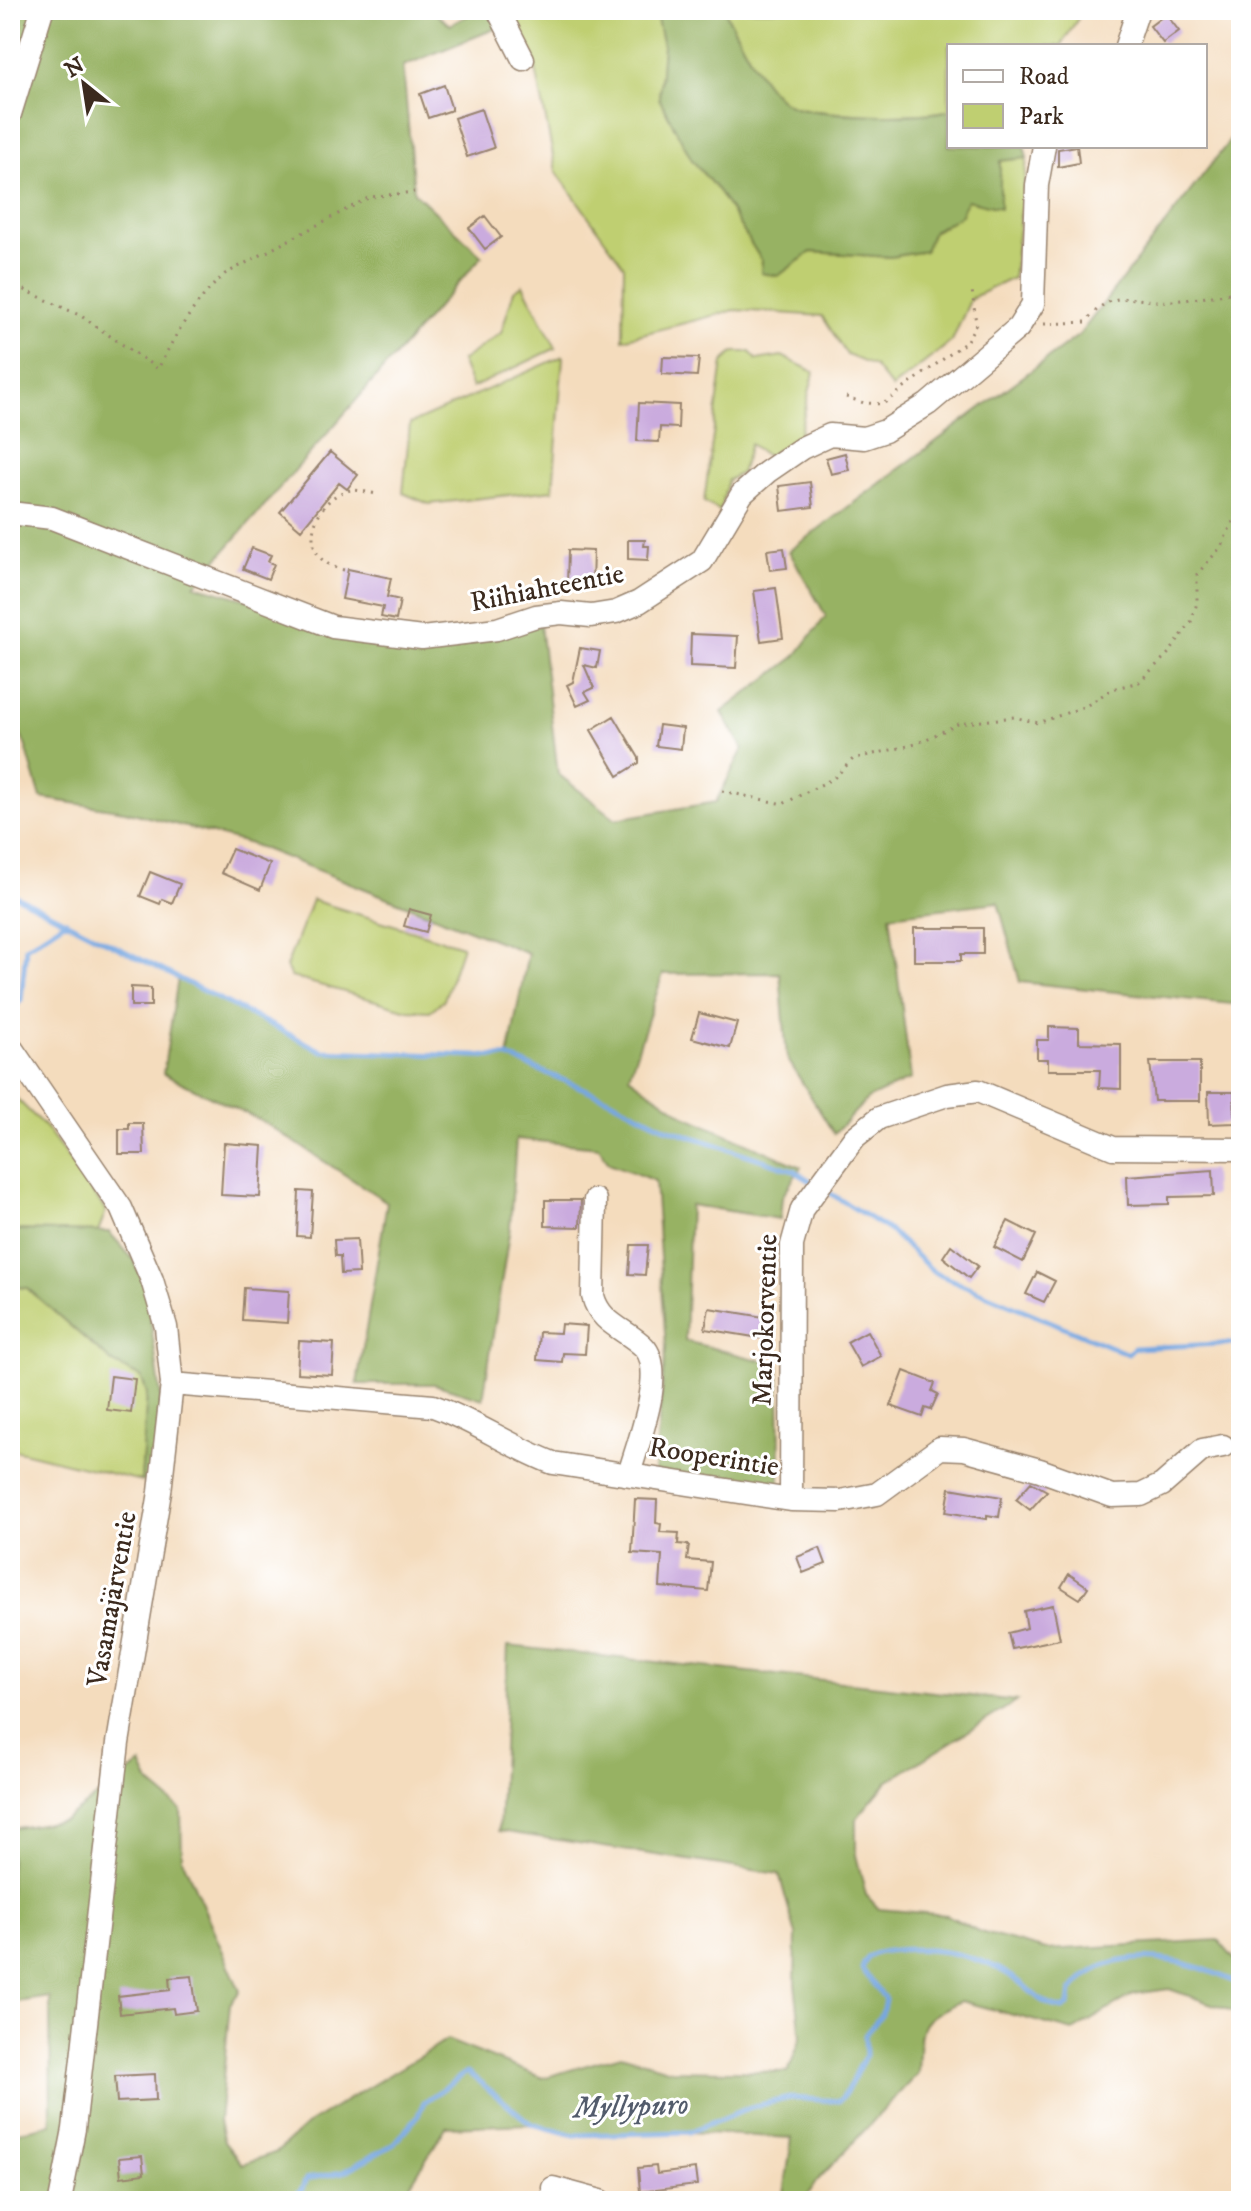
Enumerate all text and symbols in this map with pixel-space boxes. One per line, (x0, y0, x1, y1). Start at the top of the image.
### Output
north arrow (44, 44, 124, 124)
legend (947, 44, 1207, 148)
text: N (60, 52, 89, 84)
text: Road (1019, 62, 1069, 92)
text: Park (1019, 102, 1064, 132)
street label: Riihiahteentie (467, 556, 627, 620)
street label: Marjokorventie (745, 1233, 785, 1407)
street label: Rooperintie (646, 1429, 782, 1485)
street label: Vasamajärventie (79, 1509, 145, 1690)
water label: Myllypuro (571, 2087, 689, 2128)

